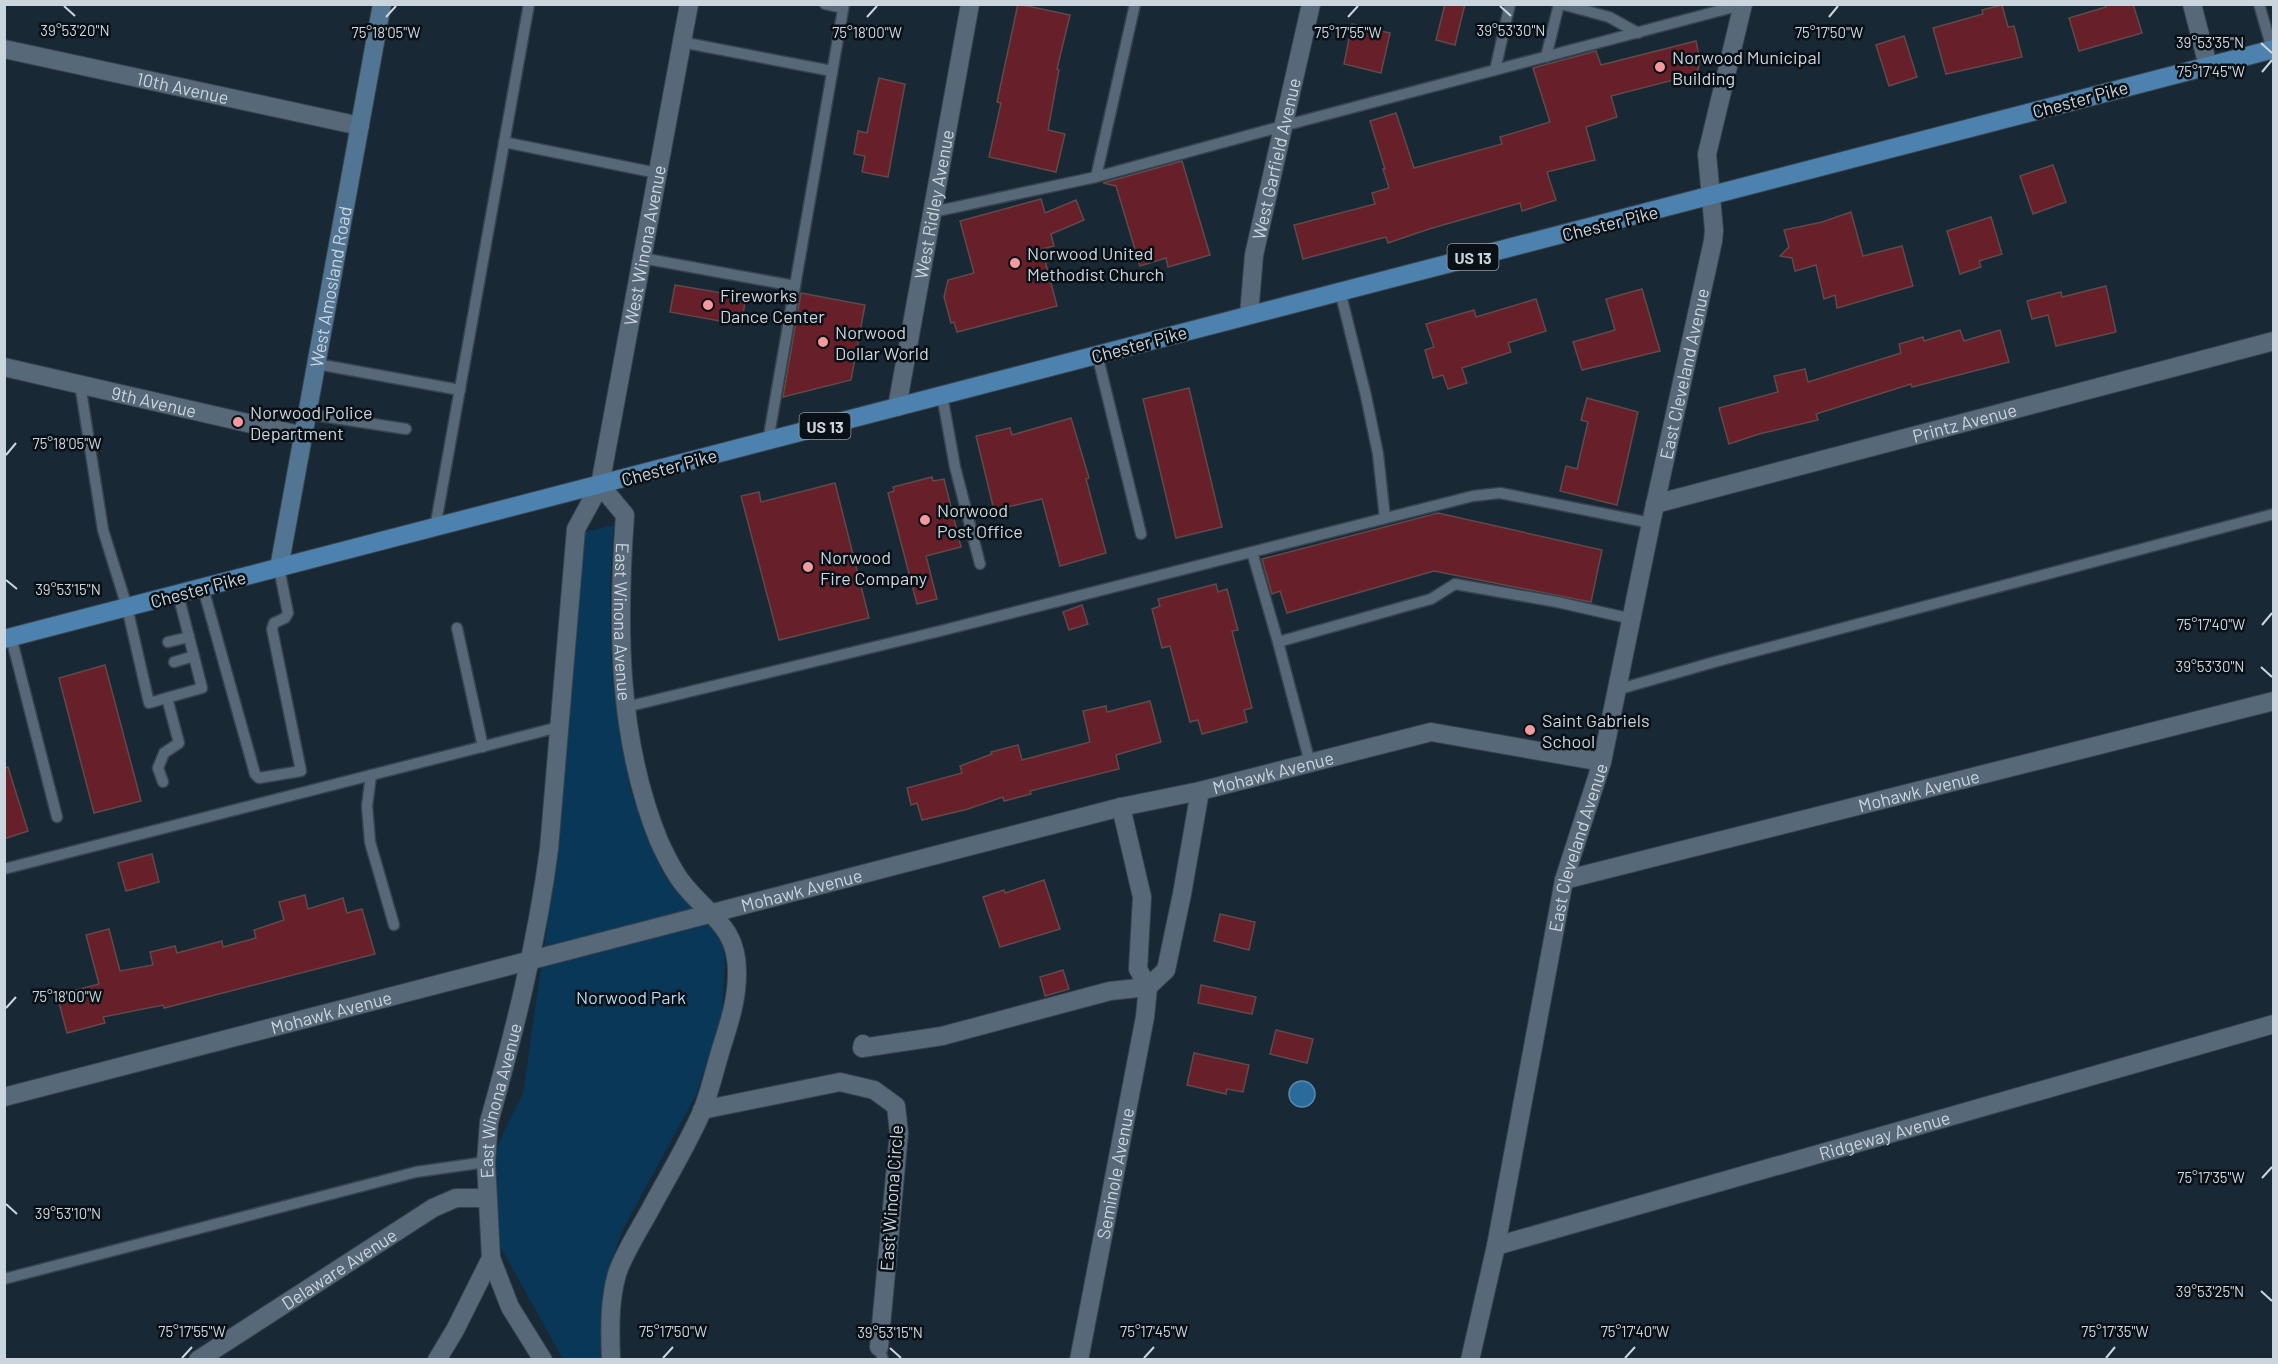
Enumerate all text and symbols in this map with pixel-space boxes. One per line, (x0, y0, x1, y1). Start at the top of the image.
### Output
text: 39°53'20"N (40, 21, 110, 39)
text: 39°53'30"N (1477, 21, 1545, 39)
text: 75°18'05"W (352, 23, 420, 41)
text: 75°18'00"W (832, 23, 902, 41)
text: 75°17'55"W (1314, 23, 1382, 41)
text: 75°17'50"W (1795, 23, 1863, 41)
text: 39°53'35"N (2176, 33, 2244, 51)
place label: Norwood Municipal Building (1672, 46, 1821, 89)
marker: Norwood Municipal Building (1653, 60, 1667, 74)
text: 75°17'45"W (2177, 62, 2245, 80)
street label: 10th Avenue (135, 67, 231, 108)
street label: West Garfield Avenue (1247, 76, 1305, 242)
street label: Chester Pike (2030, 76, 2130, 122)
street label: West Ridley Avenue (909, 128, 958, 281)
street label: West Winona Avenue (619, 163, 670, 327)
street label: Chester Pike (1560, 200, 1660, 246)
street label: West Amosland Road (305, 204, 356, 369)
place label: Norwood United Methodist Church (1027, 242, 1164, 285)
road number: US 13 (1448, 244, 1498, 270)
marker: Norwood United Methodist Church (1008, 256, 1022, 270)
place label: Fireworks Dance Center (720, 284, 825, 327)
street label: East Cleveland Avenue (1654, 286, 1713, 461)
marker: Fireworks Dance Center (701, 298, 715, 312)
place label: Norwood Dollar World (835, 321, 929, 364)
street label: Chester Pike (1089, 321, 1189, 367)
marker: Norwood Dollar World (816, 335, 830, 349)
street label: 9th Avenue (109, 381, 199, 422)
street label: Printz Avenue (1910, 398, 2019, 447)
place label: Norwood Police Department (250, 401, 373, 444)
road number: US 13 (800, 413, 850, 439)
marker: Norwood Police Department (231, 415, 245, 429)
text: 75°18'05"W (33, 434, 101, 452)
street label: Chester Pike (619, 444, 719, 490)
place label: Norwood Post Office (937, 499, 1023, 542)
marker: Norwood Post Office (918, 513, 932, 527)
street label: East Winona Avenue (610, 542, 636, 702)
place label: Norwood Fire Company (820, 546, 927, 589)
marker: Norwood Fire Company (801, 560, 815, 574)
street label: Chester Pike (148, 566, 248, 612)
text: 39°53'15"N (35, 580, 101, 598)
text: 75°17'40"W (2177, 615, 2245, 633)
text: 39°53'30"N (2176, 657, 2244, 675)
place label: Saint Gabriels School (1542, 709, 1650, 752)
marker: Saint Gabriels School (1523, 723, 1537, 737)
street label: Mohawk Avenue (1210, 746, 1336, 798)
street label: East Cleveland Avenue (1544, 760, 1612, 934)
street label: Mohawk Avenue (1856, 765, 1982, 816)
street label: Mohawk Avenue (739, 864, 865, 916)
street label: Mohawk Avenue (268, 986, 394, 1038)
park label: Norwood Park (576, 986, 686, 1008)
text: 75°18'00"W (32, 987, 102, 1005)
street label: East Winona Avenue (475, 1021, 526, 1179)
street label: Seminole Avenue (1091, 1106, 1138, 1241)
street label: Ridgeway Avenue (1816, 1106, 1953, 1164)
street label: East Winona Circle (875, 1124, 907, 1272)
text: 75°17'35"W (2177, 1168, 2245, 1186)
text: 39°53'10"N (35, 1204, 101, 1222)
street label: Delaware Avenue (277, 1223, 401, 1314)
text: 39°53'25"N (2176, 1282, 2244, 1300)
text: 75°17'55"W (158, 1322, 226, 1340)
text: 75°17'50"W (639, 1322, 707, 1340)
text: 75°17'45"W (1120, 1322, 1188, 1340)
text: 75°17'40"W (1601, 1322, 1669, 1340)
text: 75°17'35"W (2081, 1322, 2149, 1340)
text: 39°53'15"N (857, 1323, 923, 1341)

